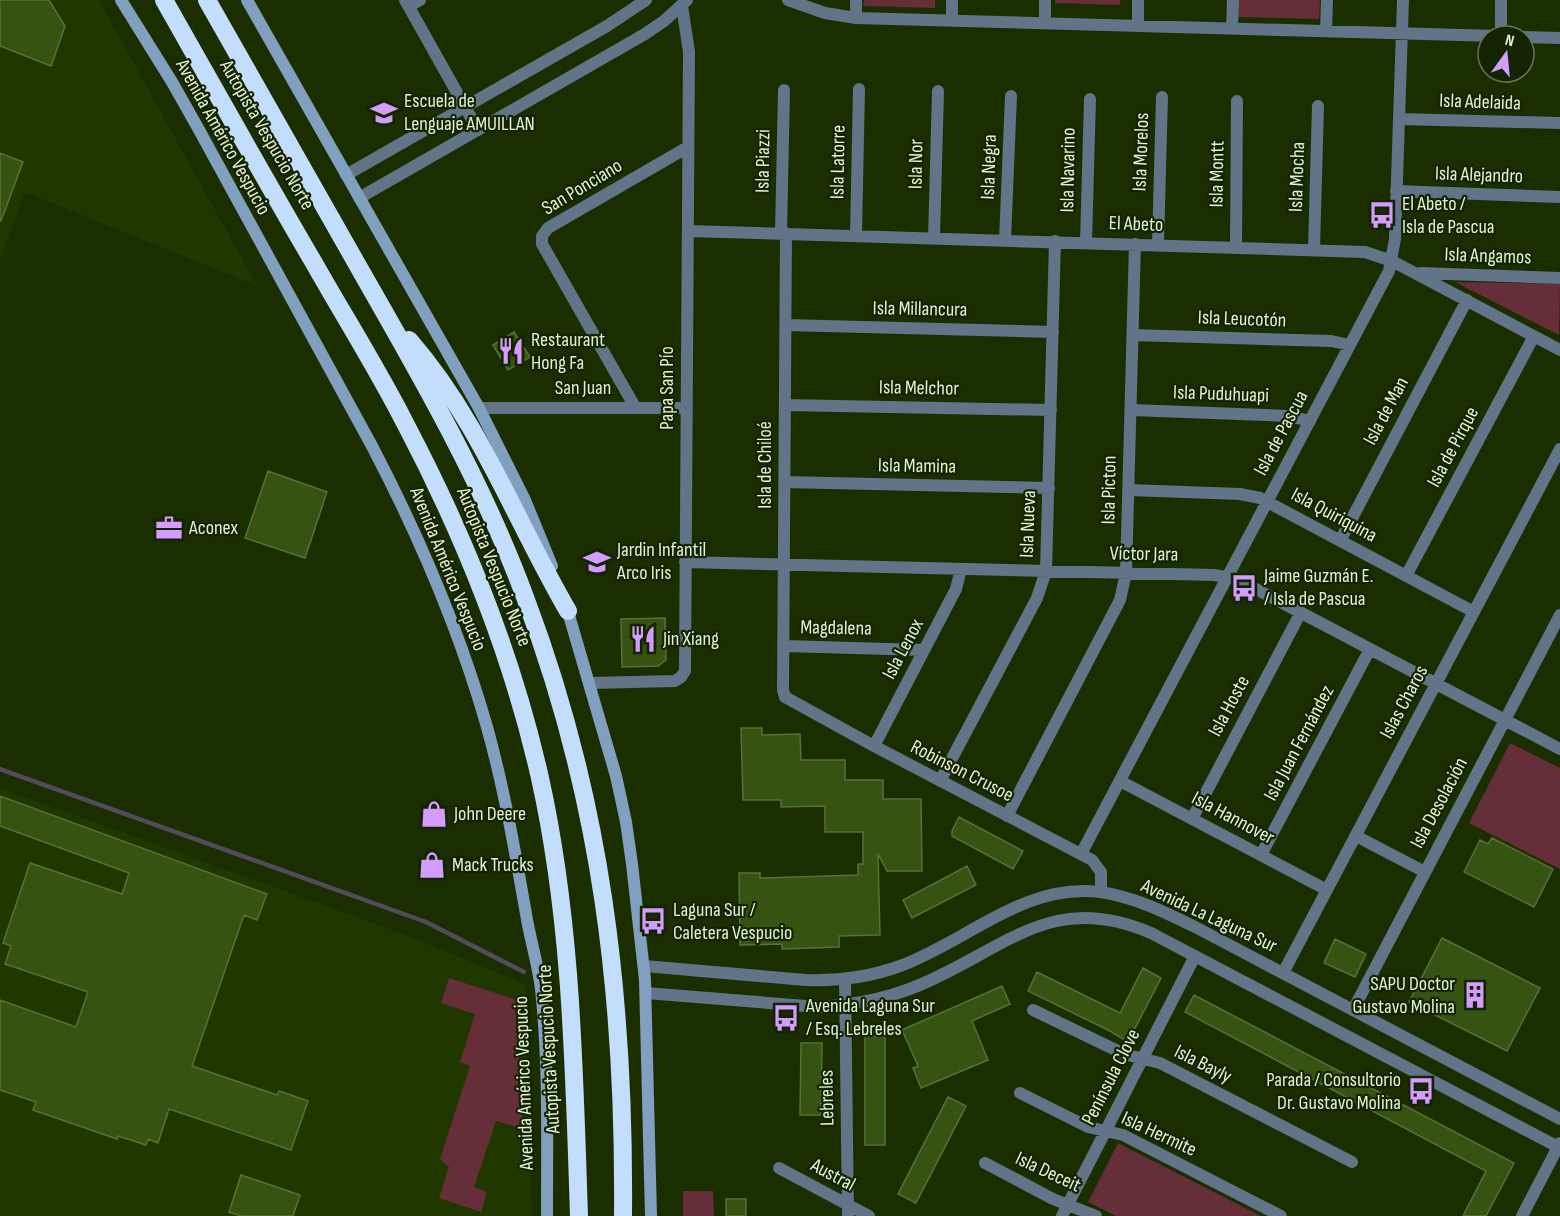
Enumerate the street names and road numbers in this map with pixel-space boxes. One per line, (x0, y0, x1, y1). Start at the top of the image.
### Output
street label: Avenida Américo Vespucio (170, 54, 276, 219)
street label: Autopista Vespucio Norte (214, 55, 320, 214)
street label: Isla Adelaida (1439, 89, 1521, 115)
street label: Isla Morelos (1128, 112, 1154, 192)
street label: Isla Latorre (825, 125, 851, 199)
street label: Isla Navarino (1055, 127, 1081, 213)
street label: Isla Piazzi (750, 129, 776, 193)
street label: Isla Negra (976, 134, 1002, 200)
street label: Isla Nor (904, 139, 928, 189)
street label: Isla Montt (1204, 140, 1230, 208)
street label: Isla Mocha (1284, 141, 1310, 213)
street label: San Ponciano (537, 154, 627, 220)
street label: Isla Alejandro (1434, 161, 1524, 189)
street label: El Abeto (1108, 211, 1164, 237)
street label: Isla Angamos (1444, 242, 1532, 270)
street label: Isla Millancura (872, 296, 968, 322)
street label: Isla Leucotón (1197, 305, 1287, 333)
street label: Papa San Pío (655, 346, 679, 430)
street label: Isla de Man (1358, 373, 1414, 449)
street label: Isla Melchor (879, 375, 959, 401)
street label: San Juan (555, 376, 611, 400)
street label: Isla Puduhuapi (1173, 380, 1269, 408)
street label: Isla de Pascua (1249, 387, 1313, 479)
street label: Isla de Pirque (1422, 403, 1484, 491)
street label: Isla de Chiloé (753, 421, 777, 509)
street label: Isla Mamina (878, 453, 956, 479)
street label: Isla Picton (1096, 455, 1122, 525)
street label: Isla Quiriquina (1287, 482, 1381, 548)
street label: Avenida Américo Vespucio (404, 483, 492, 654)
street label: Autopista Vespucio Norte (451, 483, 537, 650)
street label: Isla Nueva (1015, 490, 1041, 558)
street label: Víctor Jara (1109, 541, 1179, 567)
street label: Isla Lenox (877, 614, 929, 683)
street label: Magdalena (800, 615, 872, 641)
street label: Islas Charos (1375, 661, 1433, 743)
street label: Isla Hoste (1203, 671, 1255, 741)
street label: Isla Juan Fernández (1259, 681, 1339, 805)
street label: Robinson Crusoe (907, 735, 1017, 807)
street label: Isla Desolación (1405, 754, 1473, 852)
street label: Isla Hannover (1187, 786, 1279, 850)
street label: Avenida La Laguna Sur (1136, 874, 1281, 958)
street label: Autopista Vespucio Norte (533, 964, 565, 1135)
street label: Avenida Américo Vespucio (509, 995, 539, 1172)
street label: Península Clove (1077, 1025, 1145, 1129)
street label: Isla Bayly (1170, 1039, 1236, 1089)
street label: Lebreles (815, 1070, 839, 1126)
street label: Isla Hermite (1118, 1106, 1200, 1162)
street label: Isla Deceit (1011, 1146, 1085, 1198)
street label: Austral (806, 1153, 859, 1197)

